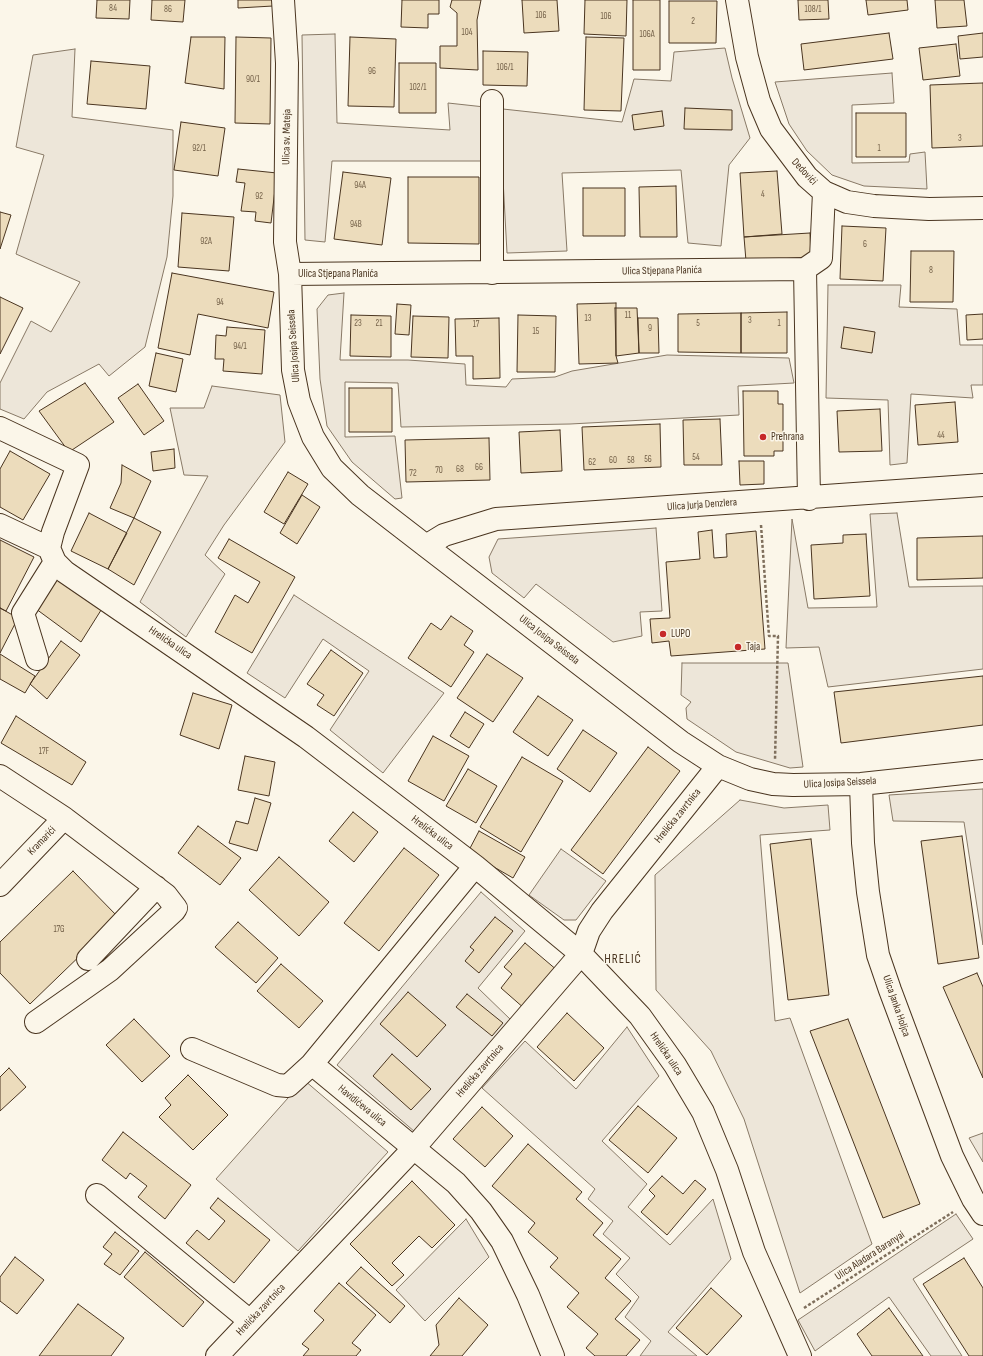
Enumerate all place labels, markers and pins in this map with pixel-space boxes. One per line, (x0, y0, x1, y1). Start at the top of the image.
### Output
place label: Prehrana (771, 430, 804, 444)
marker: Prehrana (758, 432, 768, 442)
place label: LUPO (671, 627, 690, 641)
marker: LUPO (658, 629, 668, 639)
place label: Taja (746, 640, 760, 654)
marker: Taja (733, 642, 743, 652)

